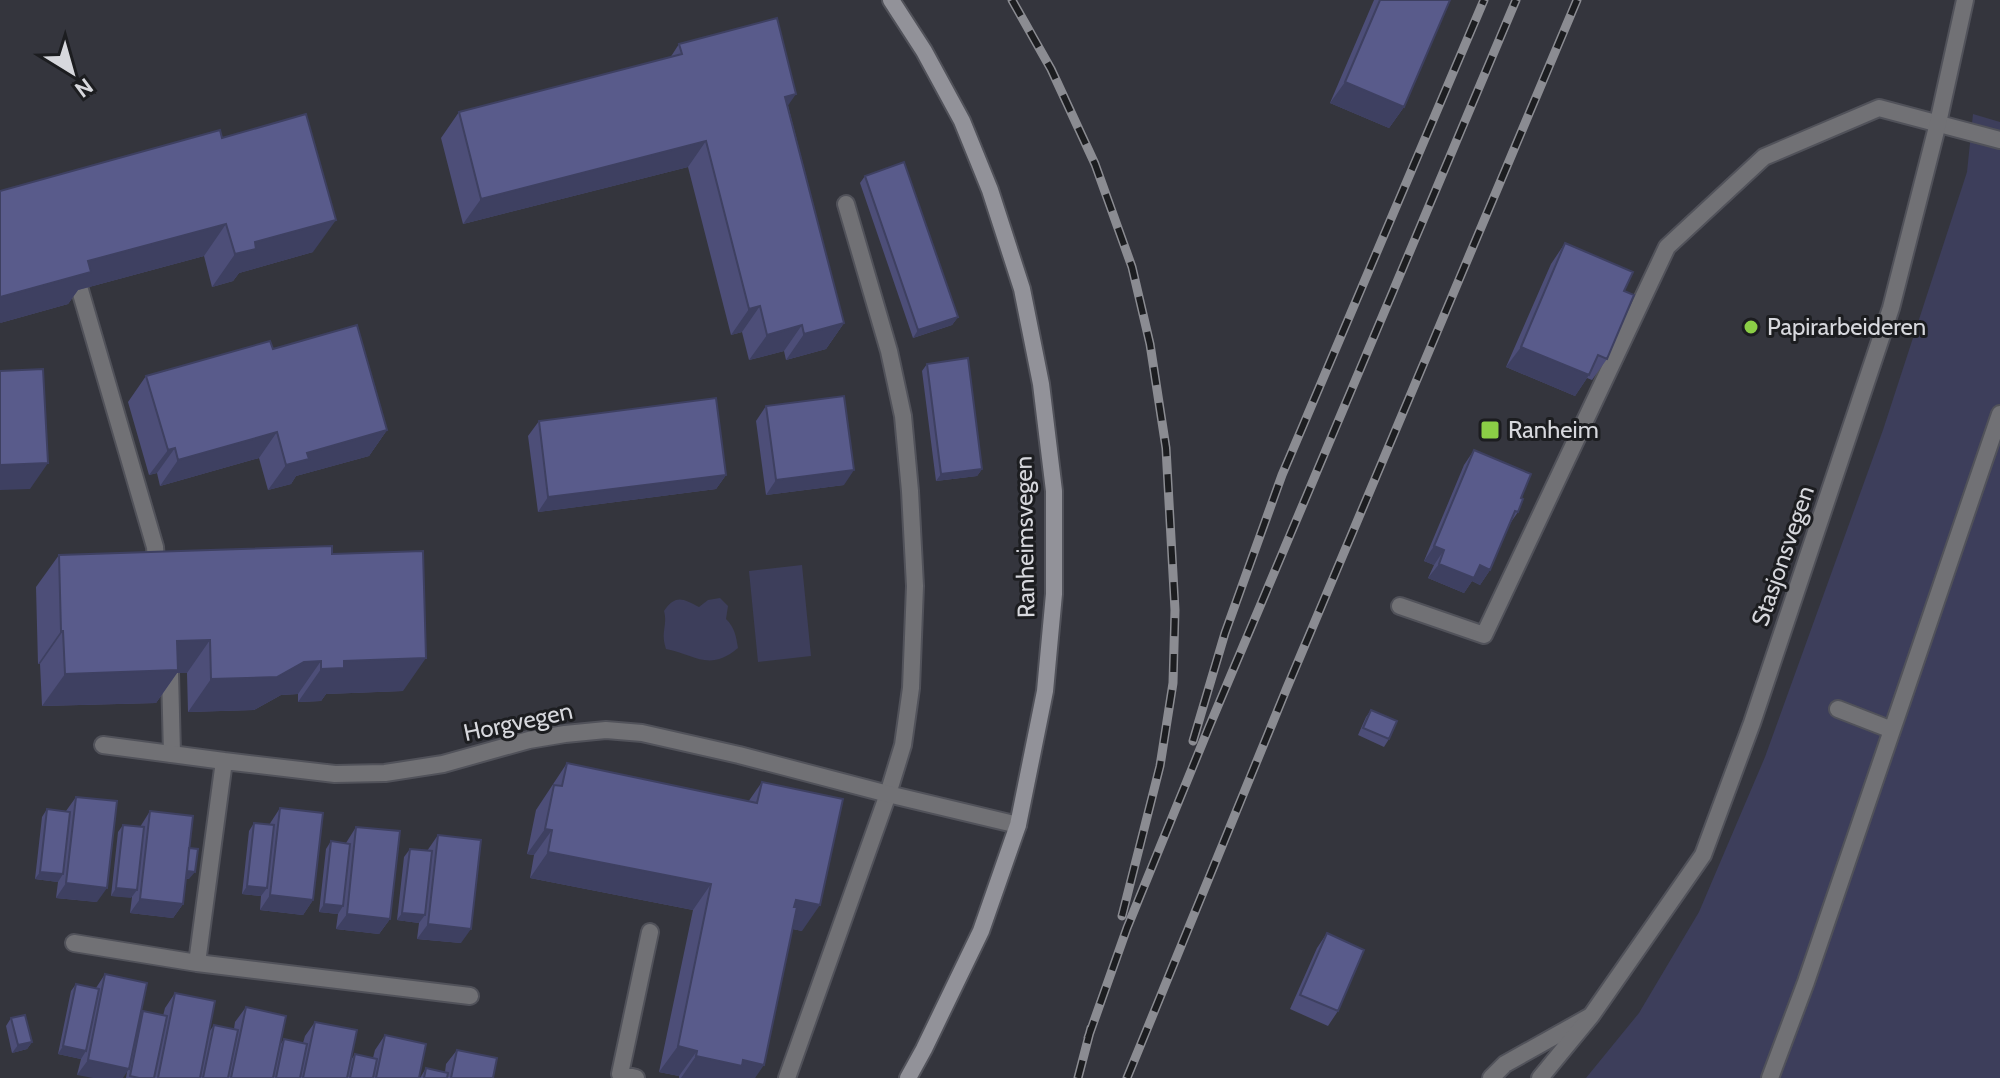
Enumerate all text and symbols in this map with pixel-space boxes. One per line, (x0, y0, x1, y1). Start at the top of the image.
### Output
north arrow (32, 32, 112, 112)
text: N (69, 72, 98, 103)
place label: Papirarbeideren (1767, 312, 1926, 341)
marker: Papirarbeideren (1742, 318, 1760, 336)
place label: Ranheim (1508, 415, 1599, 444)
marker: Ranheim (1479, 419, 1501, 441)
street label: Ranheimsvegen (1009, 456, 1040, 618)
street label: Stasjonsvegen (1745, 482, 1820, 630)
street label: Horgvegen (461, 696, 575, 747)

